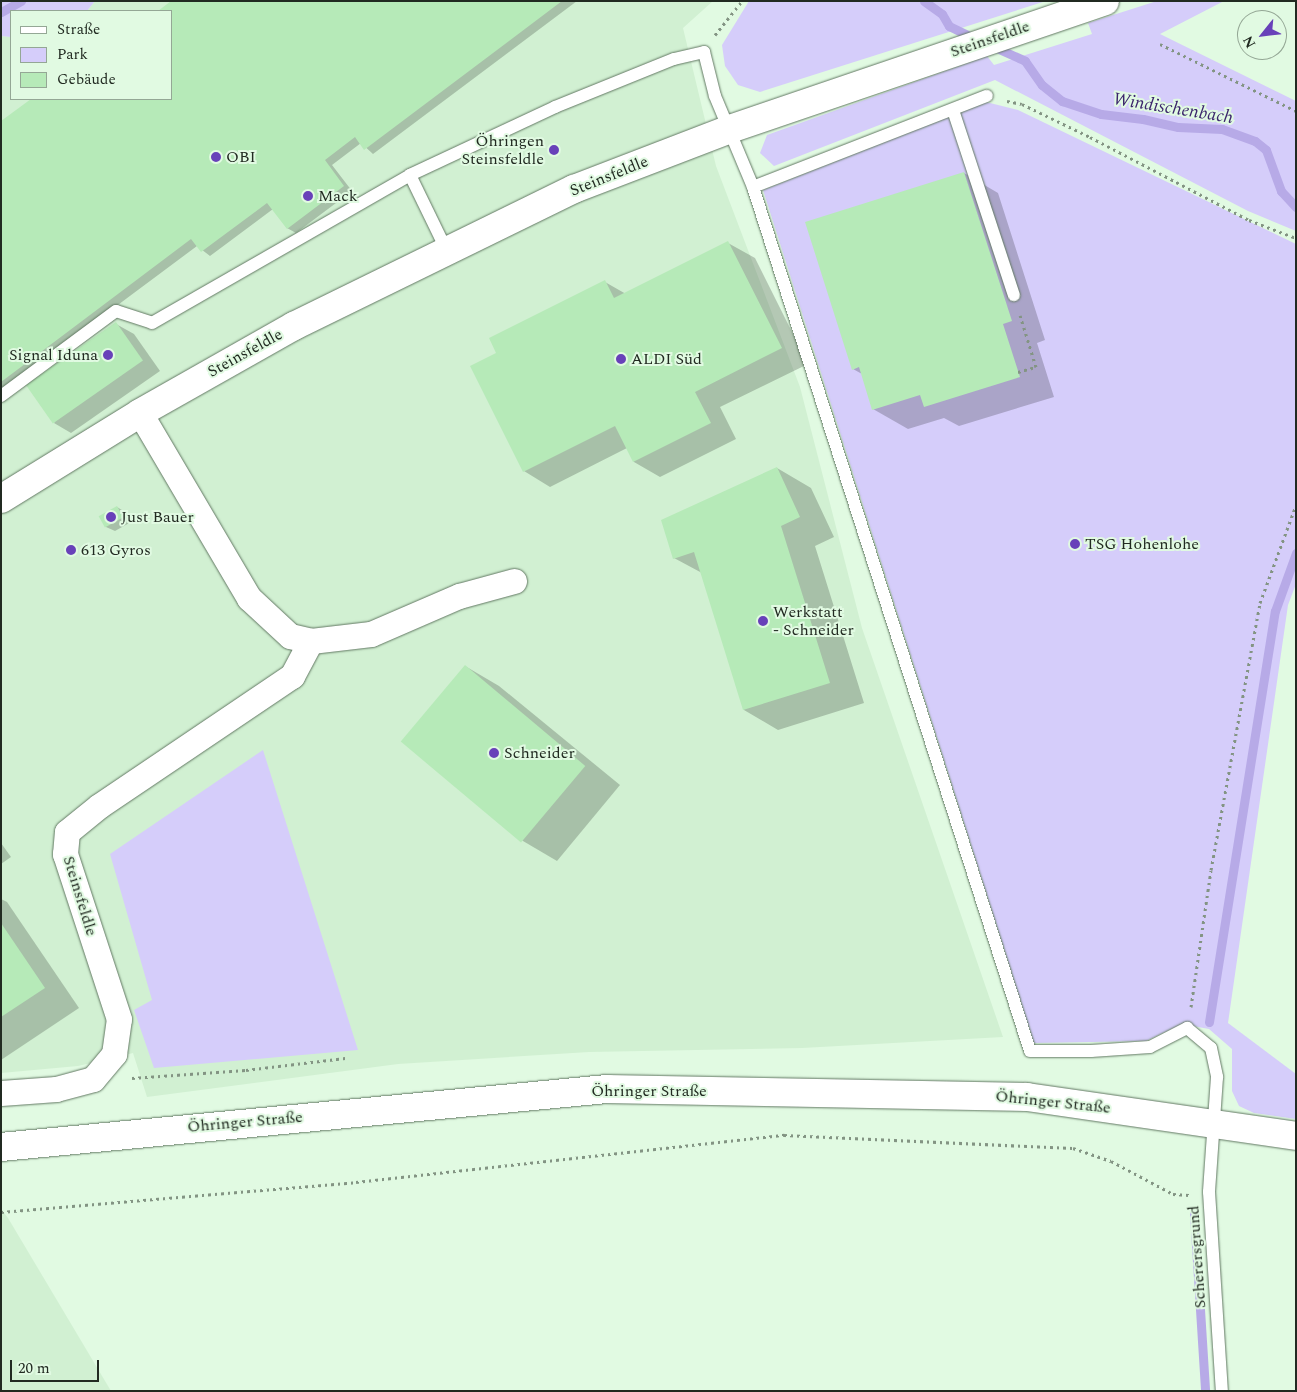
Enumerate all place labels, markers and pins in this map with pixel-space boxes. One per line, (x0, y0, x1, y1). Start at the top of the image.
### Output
place label: Öhringen Steinsfeldle (461, 131, 544, 169)
marker: Öhringen Steinsfeldle (548, 144, 560, 156)
place label: OBI (226, 147, 256, 167)
marker: OBI (210, 151, 222, 163)
place label: Mack (318, 186, 358, 206)
marker: Mack (302, 190, 314, 202)
place label: Signal Iduna (9, 345, 98, 365)
marker: Signal Iduna (102, 349, 114, 361)
place label: ALDI Süd (631, 349, 702, 369)
marker: ALDI Süd (615, 353, 627, 365)
place label: Just Bauer (121, 507, 194, 527)
marker: Just Bauer (105, 511, 117, 523)
place label: TSG Hohenlohe (1085, 534, 1199, 554)
marker: TSG Hohenlohe (1069, 538, 1081, 550)
place label: 613 Gyros (81, 540, 151, 560)
marker: 613 Gyros (65, 544, 77, 556)
place label: Werkstatt - Schneider (773, 602, 854, 640)
marker: Werkstatt - Schneider (757, 615, 769, 627)
place label: Schneider (504, 743, 575, 763)
marker: Schneider (488, 747, 500, 759)

